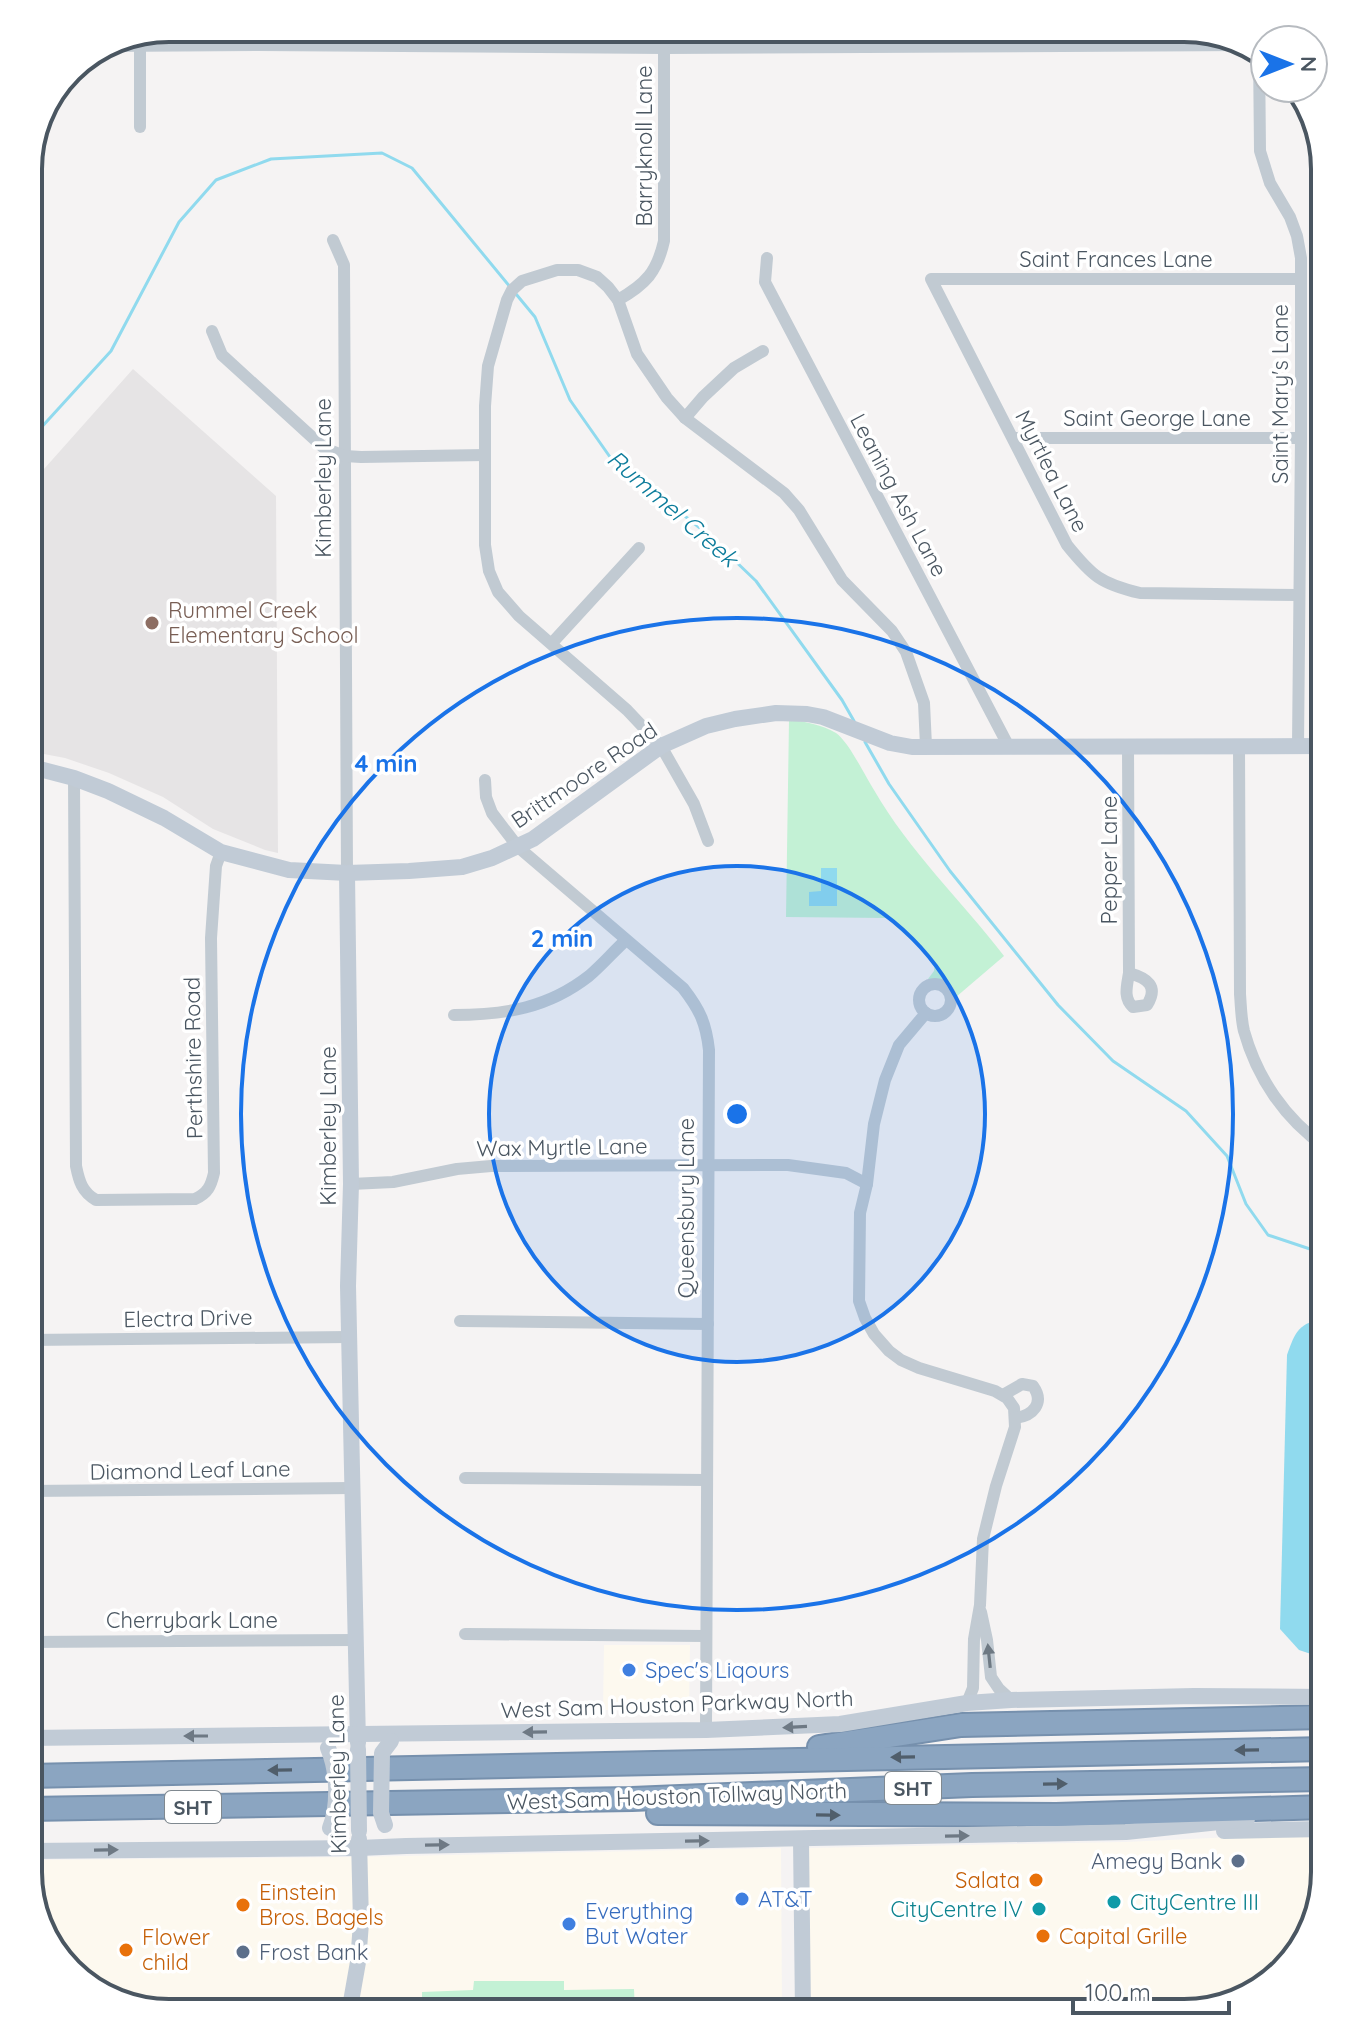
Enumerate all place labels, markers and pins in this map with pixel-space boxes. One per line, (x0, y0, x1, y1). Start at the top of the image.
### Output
place label: Rummel Creek Elementary School (168, 596, 359, 649)
marker: Rummel Creek Elementary School (143, 614, 161, 632)
centre of rings (723, 1100, 751, 1128)
place label: Spec's Liqours (645, 1656, 789, 1684)
marker: Spec's Liqours (620, 1661, 638, 1679)
place label: Amegy Bank (1091, 1847, 1222, 1875)
marker: Amegy Bank (1229, 1852, 1247, 1870)
place label: Salata (955, 1866, 1020, 1894)
marker: Salata (1027, 1871, 1045, 1889)
place label: Einstein Bros. Bagels (259, 1878, 384, 1931)
place label: AT&T (758, 1885, 813, 1913)
place label: CityCentre III (1130, 1888, 1259, 1916)
marker: AT&T (733, 1890, 751, 1908)
marker: CityCentre III (1105, 1893, 1123, 1911)
place label: CityCentre IV (890, 1895, 1023, 1923)
marker: Einstein Bros. Bagels (234, 1896, 252, 1914)
place label: Everything But Water (585, 1897, 693, 1950)
marker: CityCentre IV (1030, 1900, 1048, 1918)
marker: Everything But Water (560, 1915, 578, 1933)
place label: Capital Grille (1059, 1922, 1187, 1950)
place label: Flower child (142, 1923, 211, 1976)
marker: Capital Grille (1034, 1927, 1052, 1945)
place label: Frost Bank (259, 1938, 368, 1966)
marker: Flower child (117, 1941, 135, 1959)
marker: Frost Bank (234, 1943, 252, 1961)

